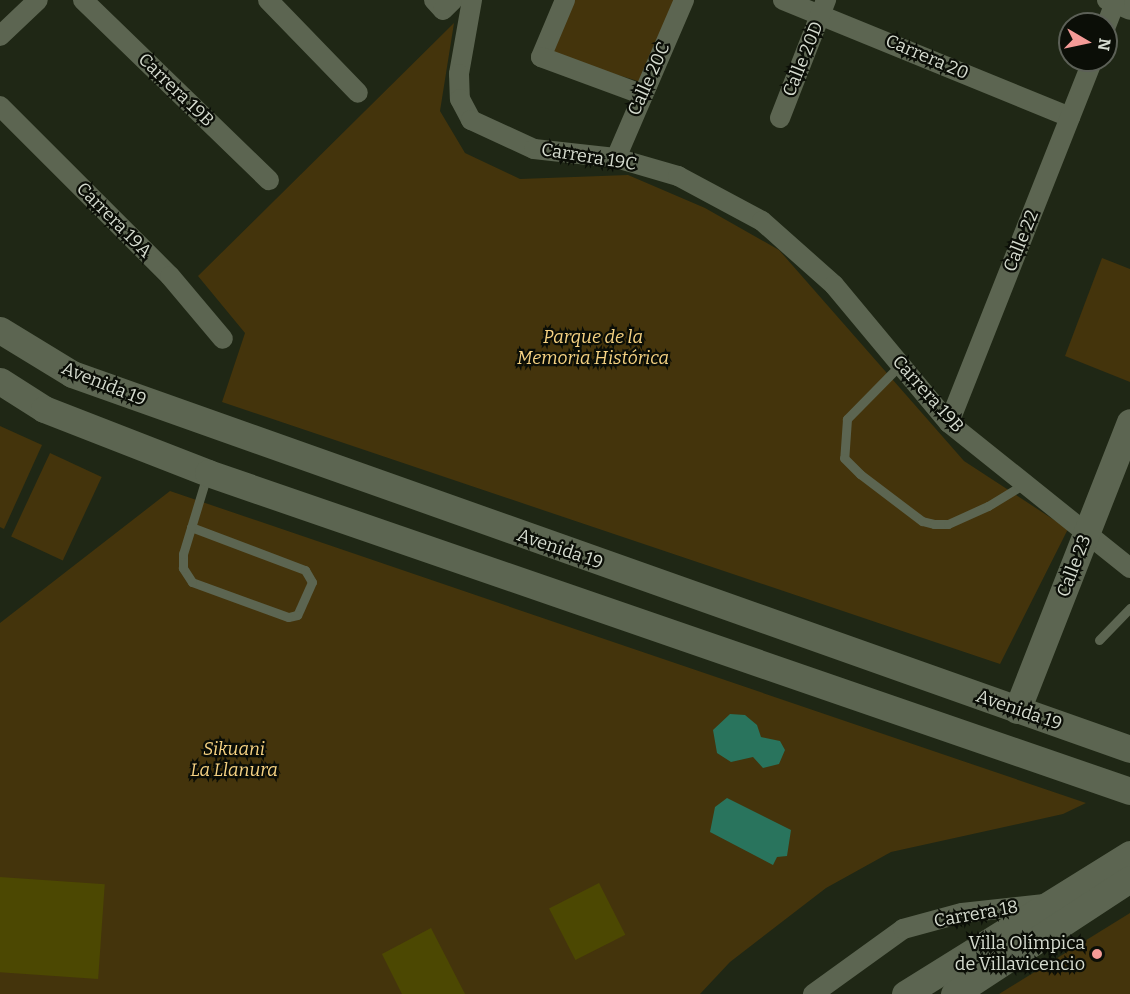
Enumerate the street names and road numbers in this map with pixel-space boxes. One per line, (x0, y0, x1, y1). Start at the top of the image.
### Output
street label: Calle 20D (778, 18, 828, 100)
street label: Carrera 20 (882, 30, 972, 84)
street label: Calle 20C (623, 39, 675, 119)
street label: Carrera 19B (134, 49, 218, 131)
street label: Carrera 19C (540, 139, 638, 175)
street label: Carrera 19A (72, 178, 156, 262)
street label: Calle 22 (999, 207, 1043, 275)
street label: Carrera 19B (888, 351, 968, 437)
street label: Avenida 19 (59, 357, 149, 411)
street label: Avenida 19 (514, 524, 606, 574)
street label: Calle 23 (1052, 532, 1096, 600)
street label: Avenida 19 (973, 685, 1065, 735)
street label: Carrera 18 (932, 896, 1020, 932)

